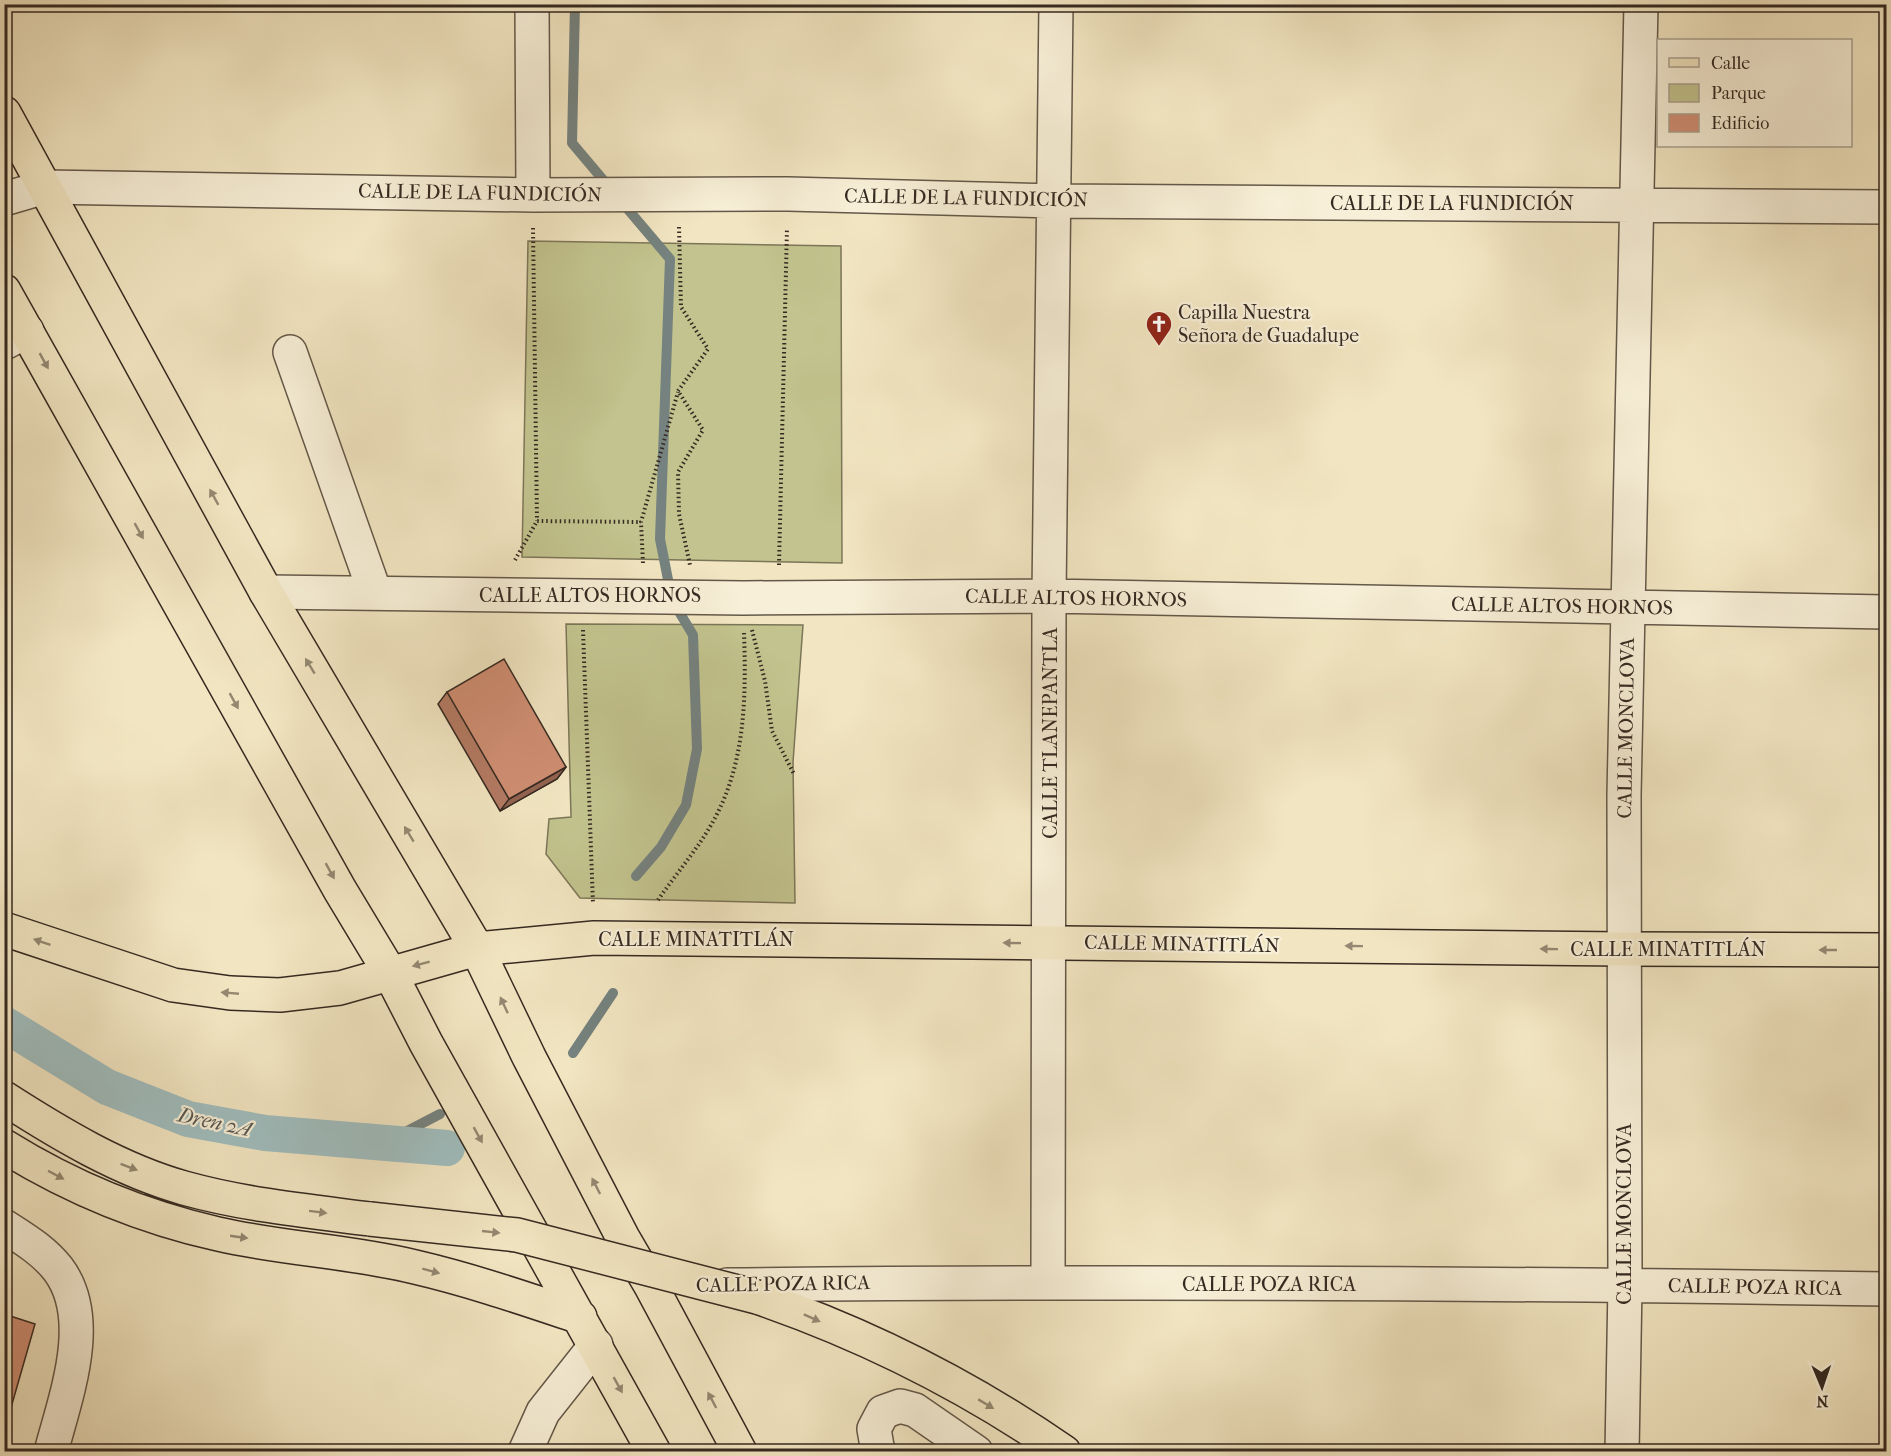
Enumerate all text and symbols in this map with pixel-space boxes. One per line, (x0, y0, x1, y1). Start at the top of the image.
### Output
legend (1657, 39, 1852, 147)
text: Calle (1711, 53, 1750, 74)
text: Parque (1711, 83, 1766, 104)
text: Edificio (1711, 113, 1769, 134)
street label: CALLE DE LA FUNDICIÓN (358, 177, 602, 207)
street label: CALLE DE LA FUNDICIÓN (844, 182, 1088, 212)
street label: CALLE DE LA FUNDICIÓN (1330, 190, 1574, 215)
place label: Capilla Nuestra Señora de Guadalupe (1178, 301, 1359, 347)
church icon: Capilla Nuestra Señora de Guadalupe (1144, 309, 1174, 347)
one-way arrow (38, 352, 48, 369)
one-way arrow (209, 488, 219, 505)
one-way arrow (134, 522, 144, 539)
street label: CALLE ALTOS HORNOS (479, 584, 701, 607)
street label: CALLE ALTOS HORNOS (965, 585, 1187, 611)
street label: CALLE ALTOS HORNOS (1451, 593, 1673, 619)
street label: CALLE TLANEPANTLA (1039, 626, 1062, 839)
street label: CALLE MONCLOVA (1613, 636, 1639, 819)
one-way arrow (305, 657, 315, 674)
one-way arrow (229, 693, 239, 710)
one-way arrow (404, 826, 415, 842)
one-way arrow (324, 863, 335, 879)
street label: CALLE MINATITLÁN (598, 927, 794, 951)
street label: CALLE MINATITLÁN (1084, 930, 1280, 957)
one-way arrow (33, 937, 51, 946)
street label: CALLE MINATITLÁN (1570, 937, 1766, 961)
one-way arrow (1003, 938, 1022, 947)
one-way arrow (1345, 941, 1364, 951)
one-way arrow (1540, 944, 1559, 953)
one-way arrow (1819, 945, 1838, 955)
one-way arrow (412, 960, 430, 970)
one-way arrow (220, 988, 239, 998)
one-way arrow (499, 996, 508, 1013)
water label: Dren 2A (174, 1102, 255, 1142)
street label: CALLE MONCLOVA (1613, 1122, 1636, 1305)
one-way arrow (473, 1127, 484, 1143)
one-way arrow (120, 1162, 138, 1172)
one-way arrow (47, 1170, 64, 1179)
one-way arrow (591, 1177, 601, 1194)
one-way arrow (308, 1207, 327, 1217)
one-way arrow (481, 1228, 500, 1237)
one-way arrow (230, 1233, 249, 1242)
one-way arrow (422, 1267, 440, 1276)
street label: CALLE POZA RICA (696, 1271, 871, 1297)
street label: CALLE POZA RICA (1182, 1273, 1357, 1296)
street label: CALLE POZA RICA (1668, 1274, 1843, 1300)
one-way arrow (803, 1313, 821, 1323)
north arrow (1792, 1357, 1852, 1417)
one-way arrow (612, 1377, 623, 1393)
one-way arrow (707, 1391, 717, 1408)
text: N (1815, 1392, 1829, 1411)
one-way arrow (978, 1399, 994, 1410)

